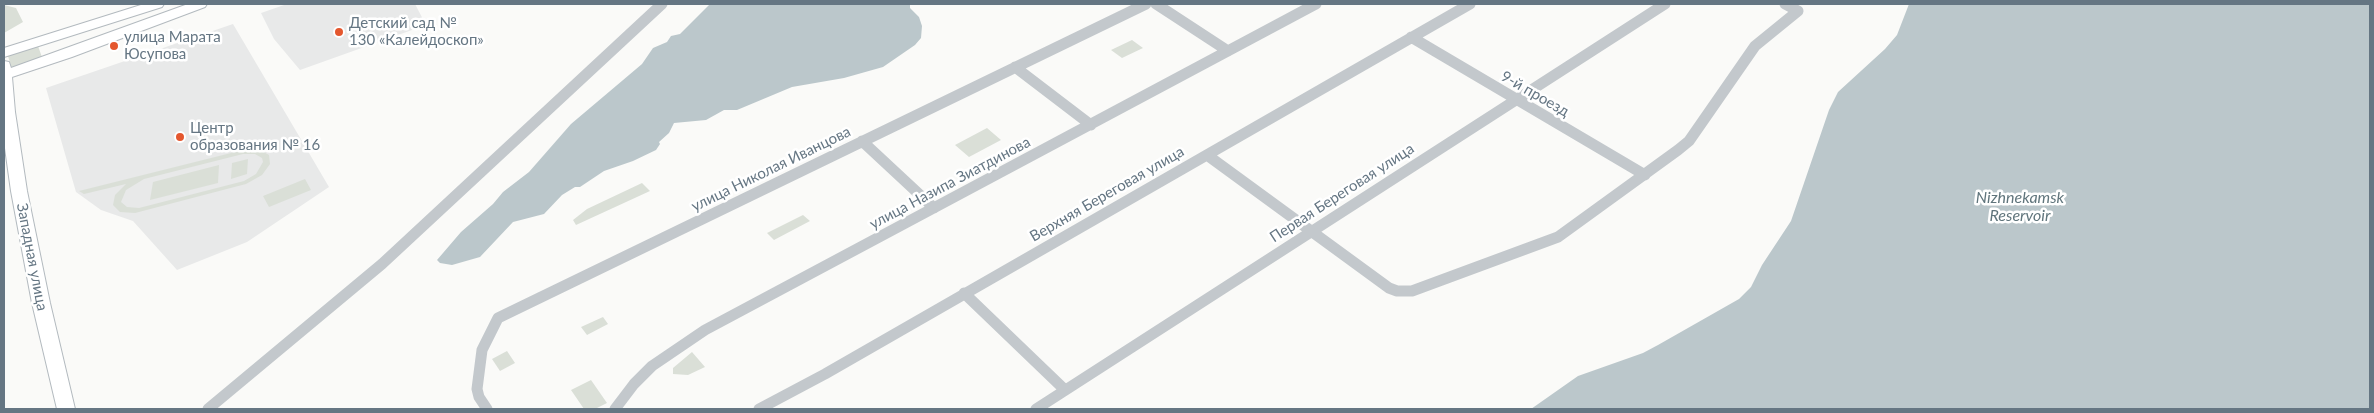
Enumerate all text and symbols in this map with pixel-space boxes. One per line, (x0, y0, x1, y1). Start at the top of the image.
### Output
place label: Детский сад № 130 «Калейдоскоп» (349, 14, 484, 49)
marker: Детский сад № 130 «Калейдоскоп» (333, 26, 345, 38)
place label: улица Марата Юсупова (124, 28, 221, 63)
marker: улица Марата Юсупова (108, 40, 120, 52)
street label: 9-й проезд (1498, 67, 1572, 121)
place label: Центр образования № 16 (190, 119, 320, 154)
street label: улица Николая Иванцова (688, 123, 854, 215)
marker: Центр образования № 16 (174, 131, 186, 143)
street label: улица Назипа Зиатдинова (867, 133, 1033, 233)
street label: Первая Береговая улица (1267, 140, 1417, 246)
street label: Верхняя Береговая улица (1027, 142, 1187, 246)
water label: Nizhnekamsk Reservoir (1976, 188, 2064, 226)
street label: Западная улица (13, 202, 51, 312)

